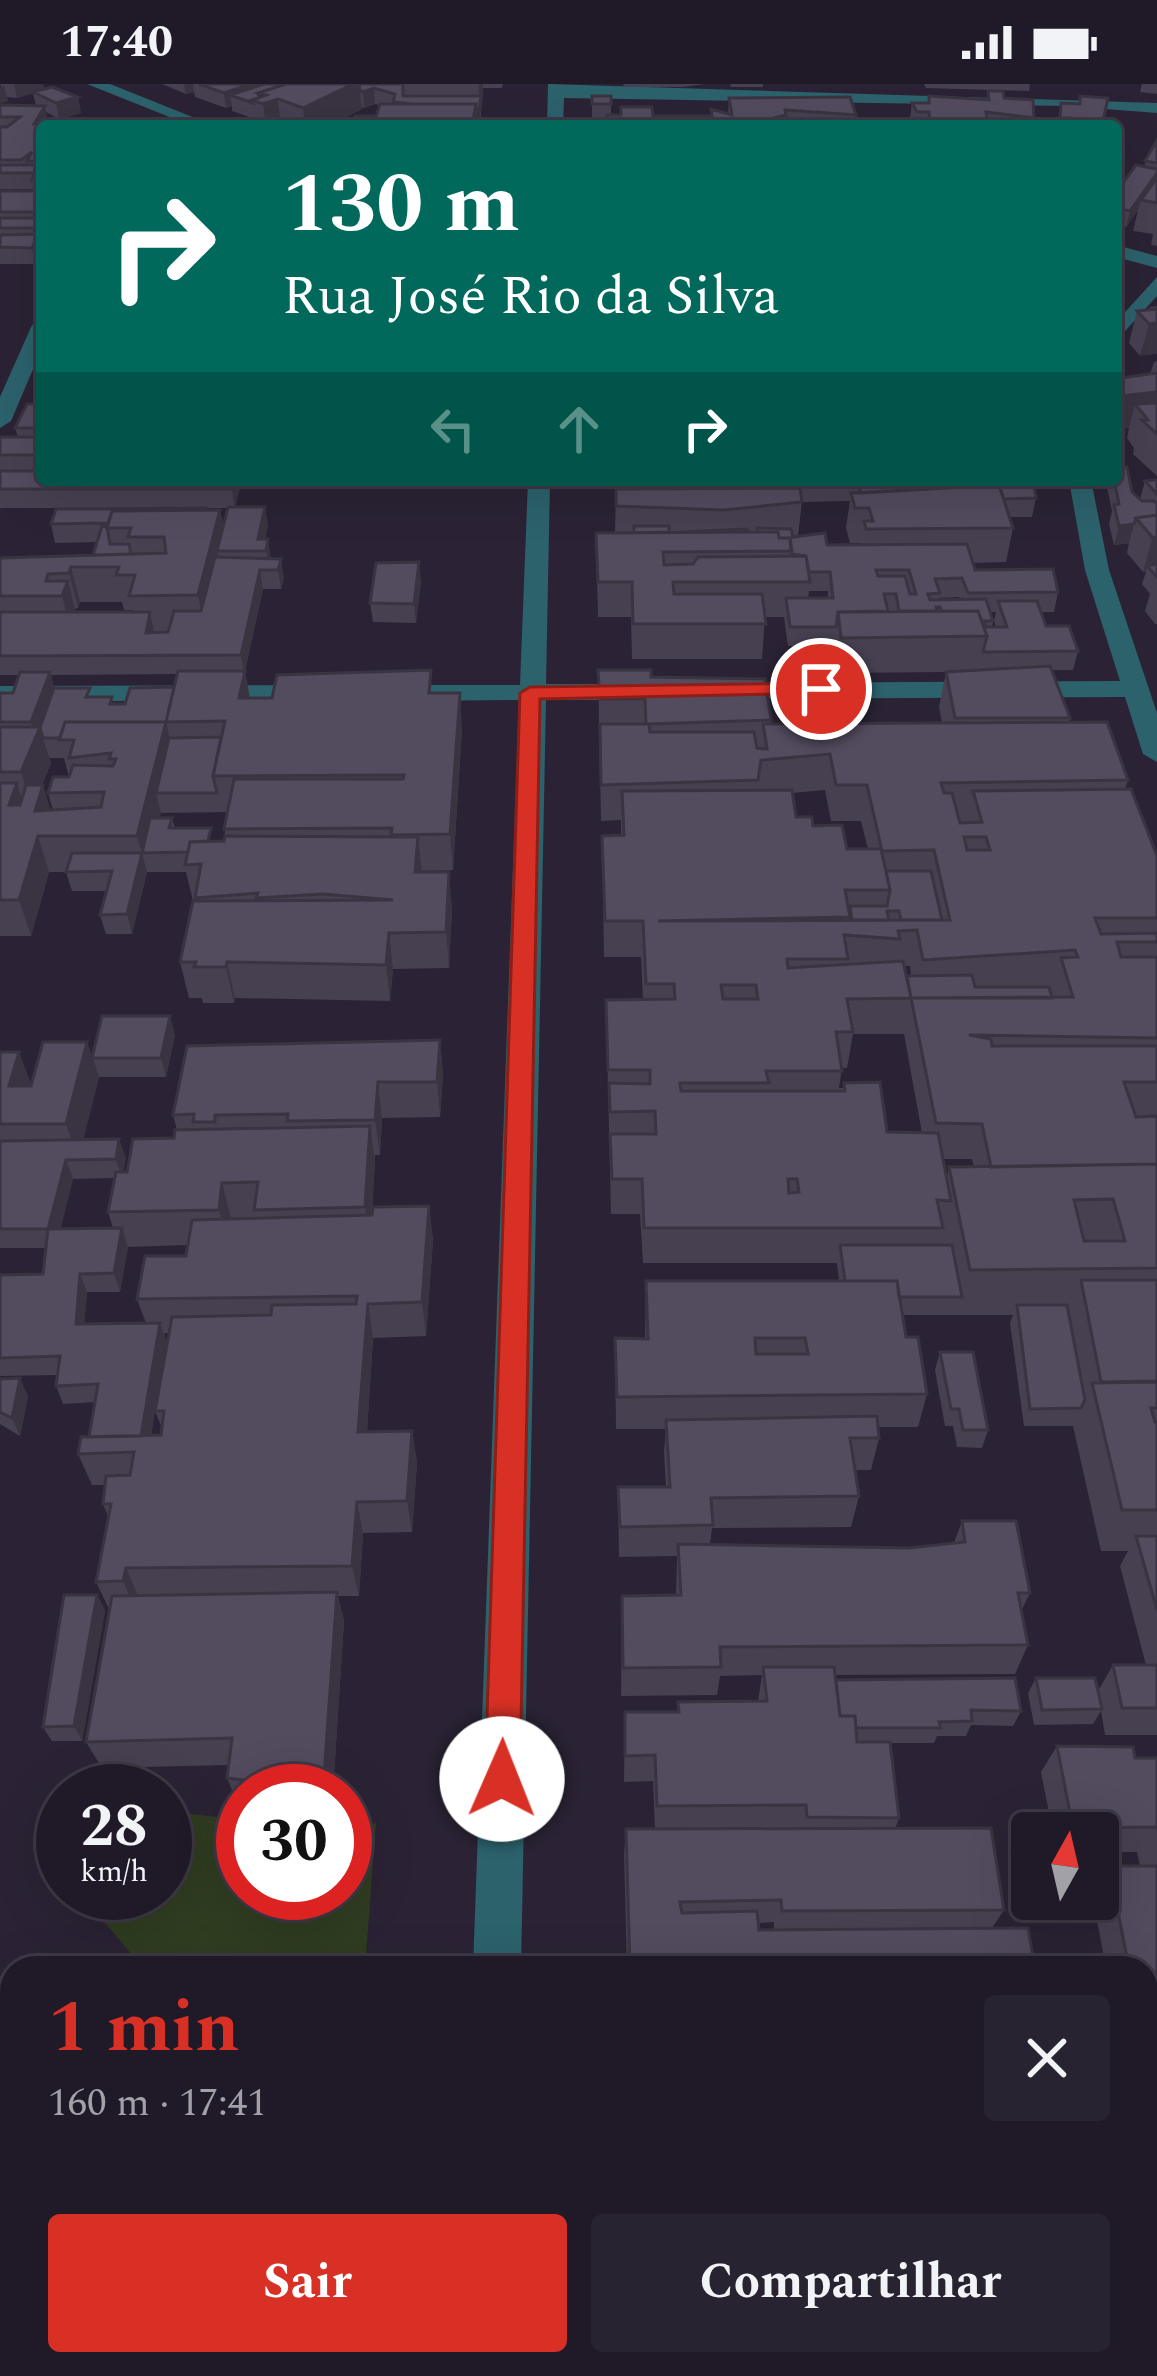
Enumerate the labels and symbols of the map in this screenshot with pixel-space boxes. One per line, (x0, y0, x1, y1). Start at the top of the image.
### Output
pin (770, 638, 872, 740)
position arrow (439, 1716, 565, 1842)
speed limit sign: 30 (216, 1764, 372, 1920)
north arrow (1011, 1812, 1119, 1920)

